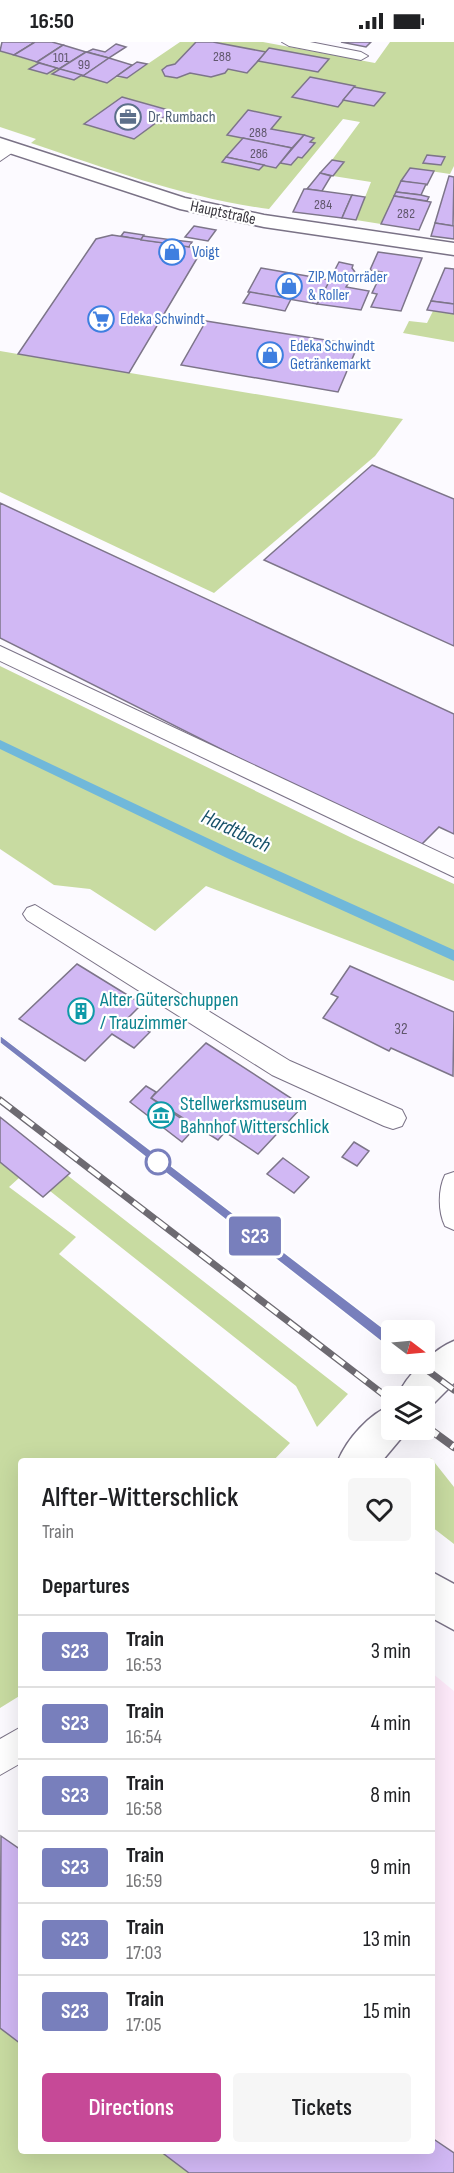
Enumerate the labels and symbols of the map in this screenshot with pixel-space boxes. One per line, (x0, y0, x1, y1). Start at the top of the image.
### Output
house number: 288 (213, 48, 231, 65)
house number: 101 (53, 49, 69, 66)
house number: 99 (78, 56, 90, 73)
office icon: Dr. Rumbach (113, 102, 143, 132)
place label: Dr. Rumbach (148, 108, 216, 127)
house number: 288 (249, 124, 267, 141)
house number: 286 (250, 145, 268, 162)
house number: 284 (314, 196, 332, 213)
street label: Hauptstraße (188, 197, 258, 229)
house number: 282 (397, 205, 415, 222)
shop icon: Voigt (157, 237, 187, 267)
place label: Voigt (192, 243, 220, 262)
place label: ZIP Motorräder & Roller (308, 268, 388, 305)
shop icon: ZIP Motorräder & Roller (274, 271, 304, 301)
supermarket icon: Edeka Schwindt (86, 304, 116, 334)
place label: Edeka Schwindt (120, 310, 205, 329)
place label: Edeka Schwindt Getränkemarkt (290, 337, 375, 374)
shop icon: Edeka Schwindt Getränkemarkt (255, 340, 285, 370)
water label: Hardtbach (197, 804, 275, 858)
place label: Alter Güterschuppen / Trauzimmer (99, 988, 239, 1035)
building icon: Alter Güterschuppen / Trauzimmer (66, 996, 96, 1026)
house number: 32 (394, 1020, 408, 1039)
place label: Stellwerksmuseum Bahnhof Witterschlick (180, 1092, 329, 1139)
museum icon: Stellwerksmuseum Bahnhof Witterschlick (146, 1100, 176, 1130)
unlabelled marker (145, 1149, 171, 1175)
line badge: S23 (220, 1216, 290, 1256)
north arrow (381, 1320, 435, 1374)

